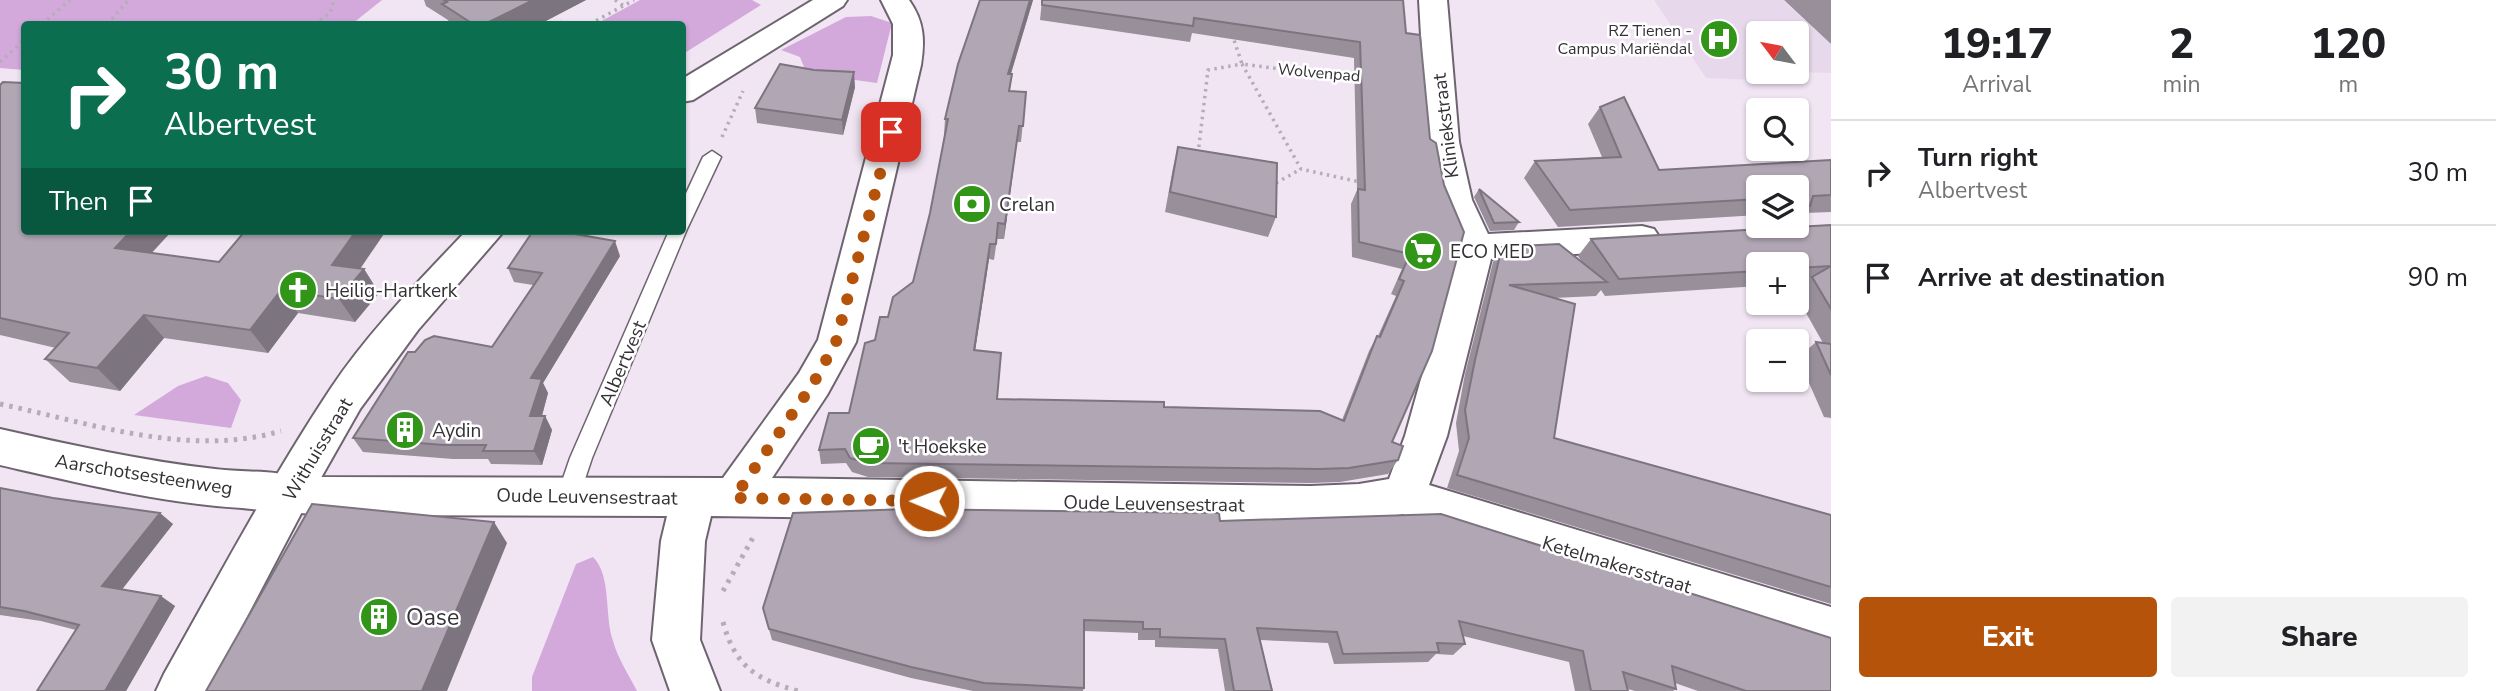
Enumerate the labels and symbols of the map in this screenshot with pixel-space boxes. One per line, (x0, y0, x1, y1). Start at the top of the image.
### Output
hospital icon: RZ Tienen - Campus Mariëndal (1698, 18, 1740, 60)
place label: RZ Tienen - Campus Mariëndal (1557, 20, 1692, 60)
north arrow (1746, 21, 1810, 84)
street label: Wolvenpad (1277, 58, 1361, 88)
street label: Kliniekstraat (1427, 71, 1465, 180)
pin (861, 102, 921, 162)
bank icon: Crelan (951, 183, 993, 225)
place label: Crelan (999, 192, 1055, 218)
supermarket icon: ECO MED (1402, 230, 1444, 272)
place label: ECO MED (1450, 239, 1534, 265)
church icon: Heilig-Hartkerk (277, 269, 319, 311)
place label: Heilig-Hartkerk (325, 278, 458, 304)
street label: Albertvest (593, 316, 653, 410)
street label: Withuisstraat (277, 393, 359, 506)
building icon: Aydin (384, 409, 426, 451)
place label: Aydin (432, 418, 481, 444)
cafe icon: 't Hoekske (850, 425, 892, 467)
place label: 't Hoekske (898, 434, 987, 460)
street label: Aarschotsesteenweg (53, 448, 234, 502)
position arrow (892, 464, 966, 538)
street label: Oude Leuvensestraat (496, 482, 678, 512)
street label: Oude Leuvensestraat (1063, 489, 1245, 519)
street label: Ketelmakersstraat (1539, 530, 1695, 600)
building icon: Oase (358, 596, 400, 638)
place label: Oase (406, 602, 459, 633)

